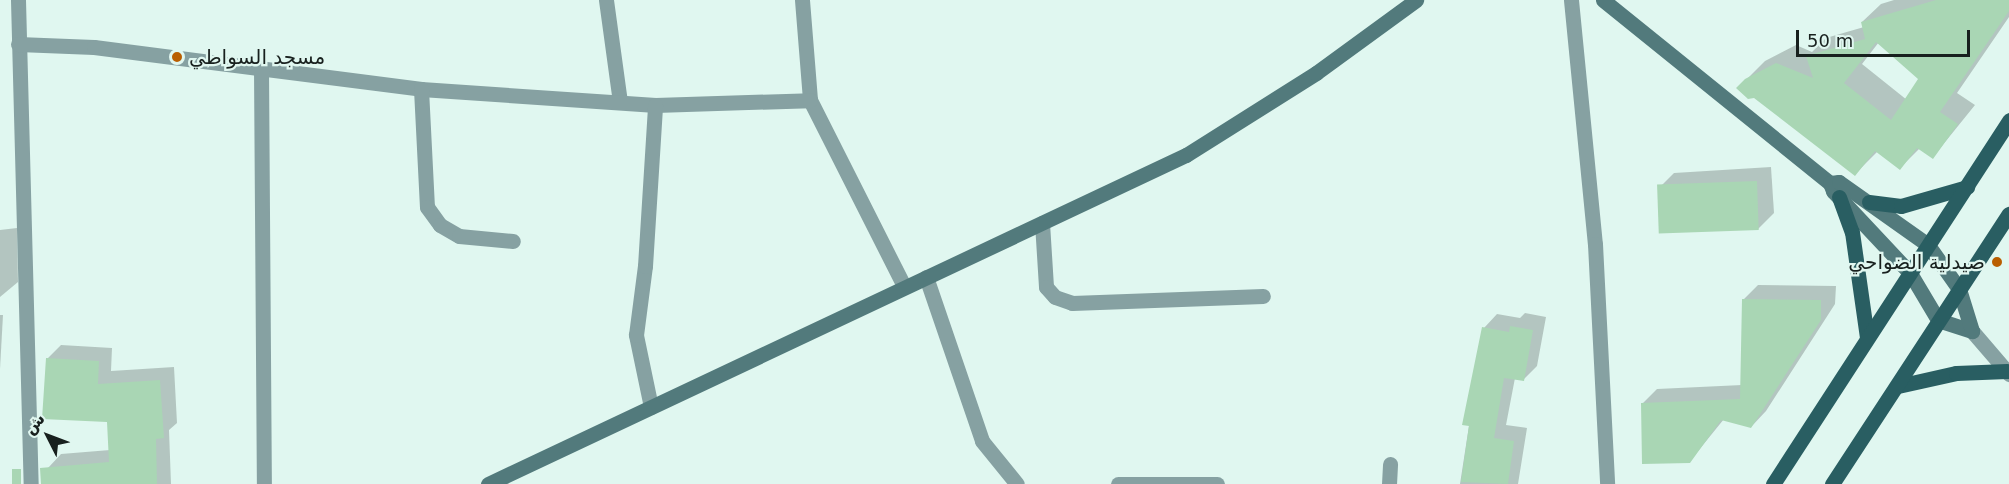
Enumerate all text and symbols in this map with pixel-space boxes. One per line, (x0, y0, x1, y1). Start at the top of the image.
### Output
scale bar (1799, 18, 1973, 56)
text: 50 m (1807, 30, 1853, 51)
place label: مسجد السواطي (189, 45, 325, 69)
marker: مسجد السواطي (170, 50, 184, 64)
place label: صيدلية الضواحي (1848, 250, 1985, 274)
marker: صيدلية الضواحي (1990, 255, 2004, 269)
north arrow (18, 406, 78, 466)
text: ش (20, 409, 49, 438)

